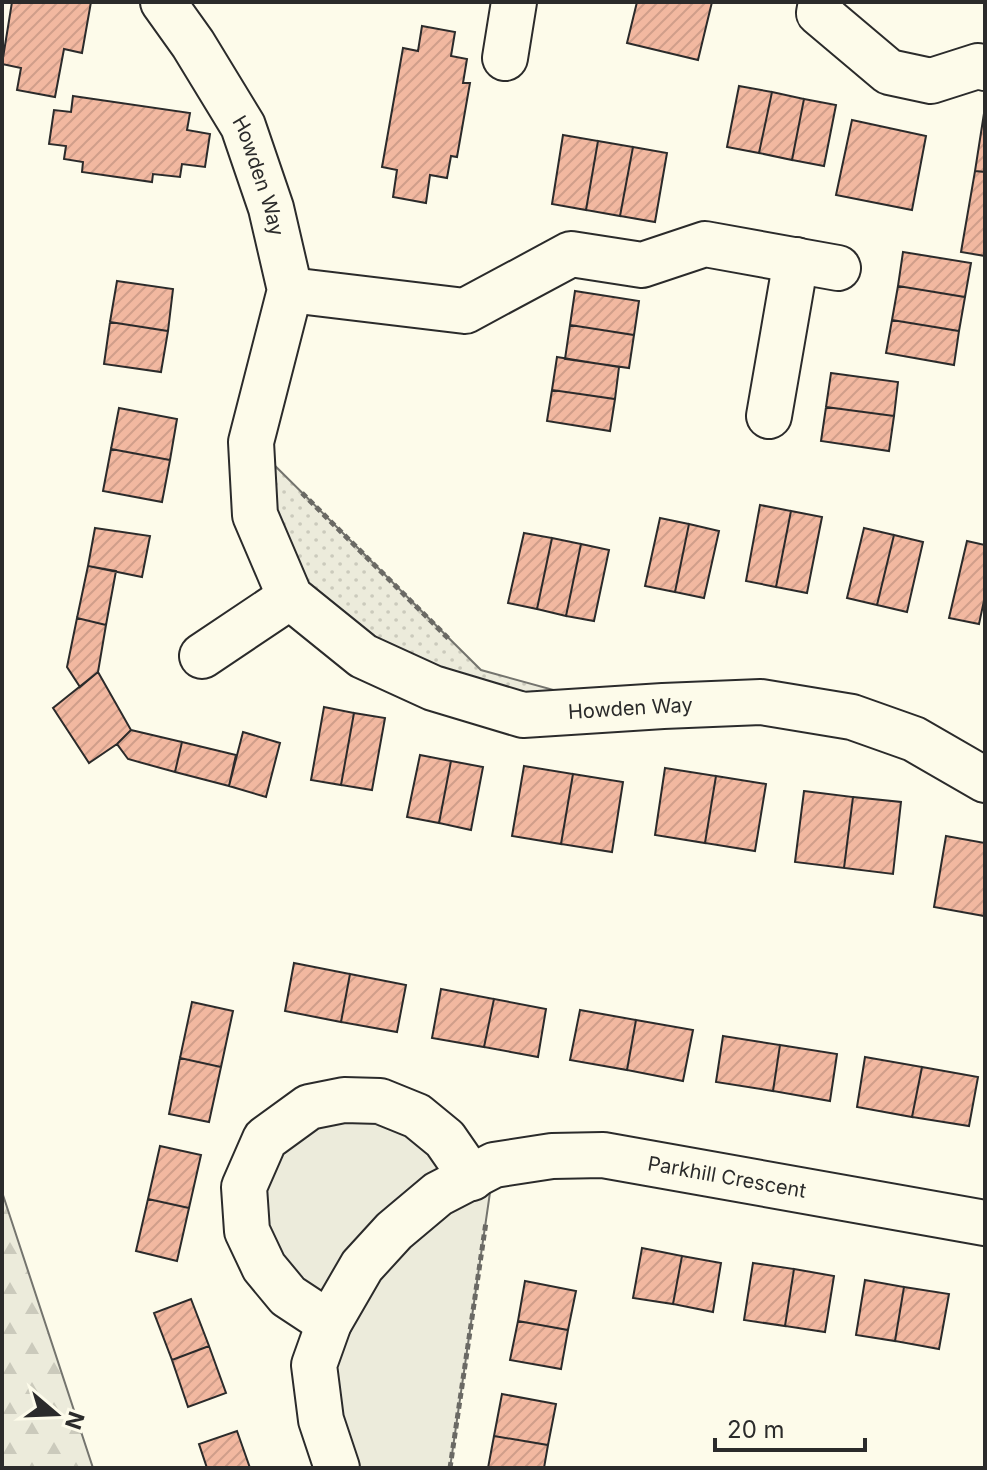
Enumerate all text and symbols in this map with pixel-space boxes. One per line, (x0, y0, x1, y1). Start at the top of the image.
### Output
street label: Howden Way (228, 111, 289, 238)
street label: Howden Way (567, 693, 693, 724)
street label: Parkhill Crescent (646, 1151, 808, 1203)
north arrow (16, 1374, 96, 1454)
scale bar (715, 1402, 865, 1452)
text: N (60, 1408, 90, 1433)
text: 20 m (727, 1415, 785, 1444)

